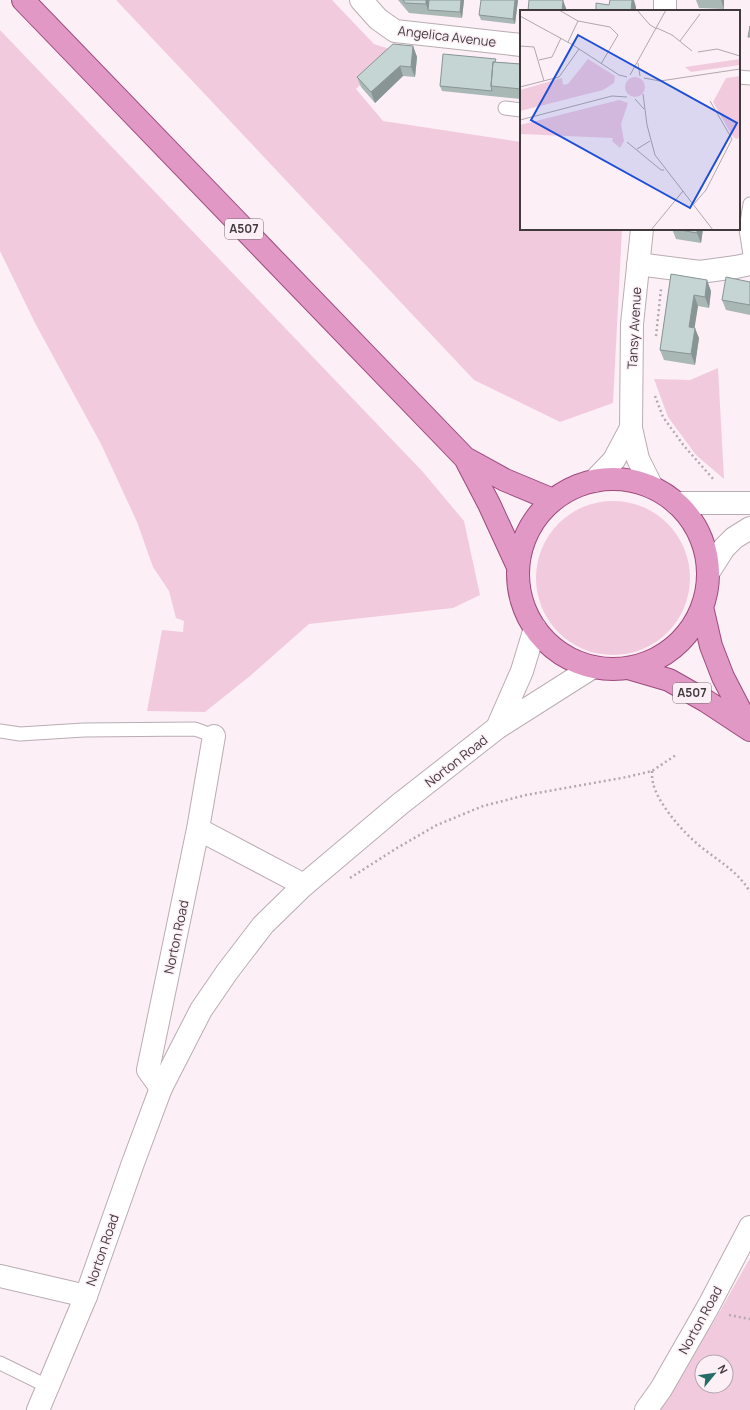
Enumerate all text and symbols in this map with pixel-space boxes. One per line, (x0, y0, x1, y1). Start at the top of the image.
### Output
inset map (520, 10, 740, 230)
street label: Angelica Avenue (397, 21, 498, 51)
road number: A507 (225, 219, 263, 239)
street label: Tansy Avenue (623, 286, 645, 370)
road number: A507 (673, 683, 711, 703)
street label: Norton Road (421, 731, 491, 791)
street label: Norton Road (159, 898, 193, 976)
street label: Norton Road (81, 1212, 123, 1288)
street label: Norton Road (674, 1283, 726, 1357)
north arrow (694, 1354, 734, 1394)
text: N (715, 1362, 732, 1376)

